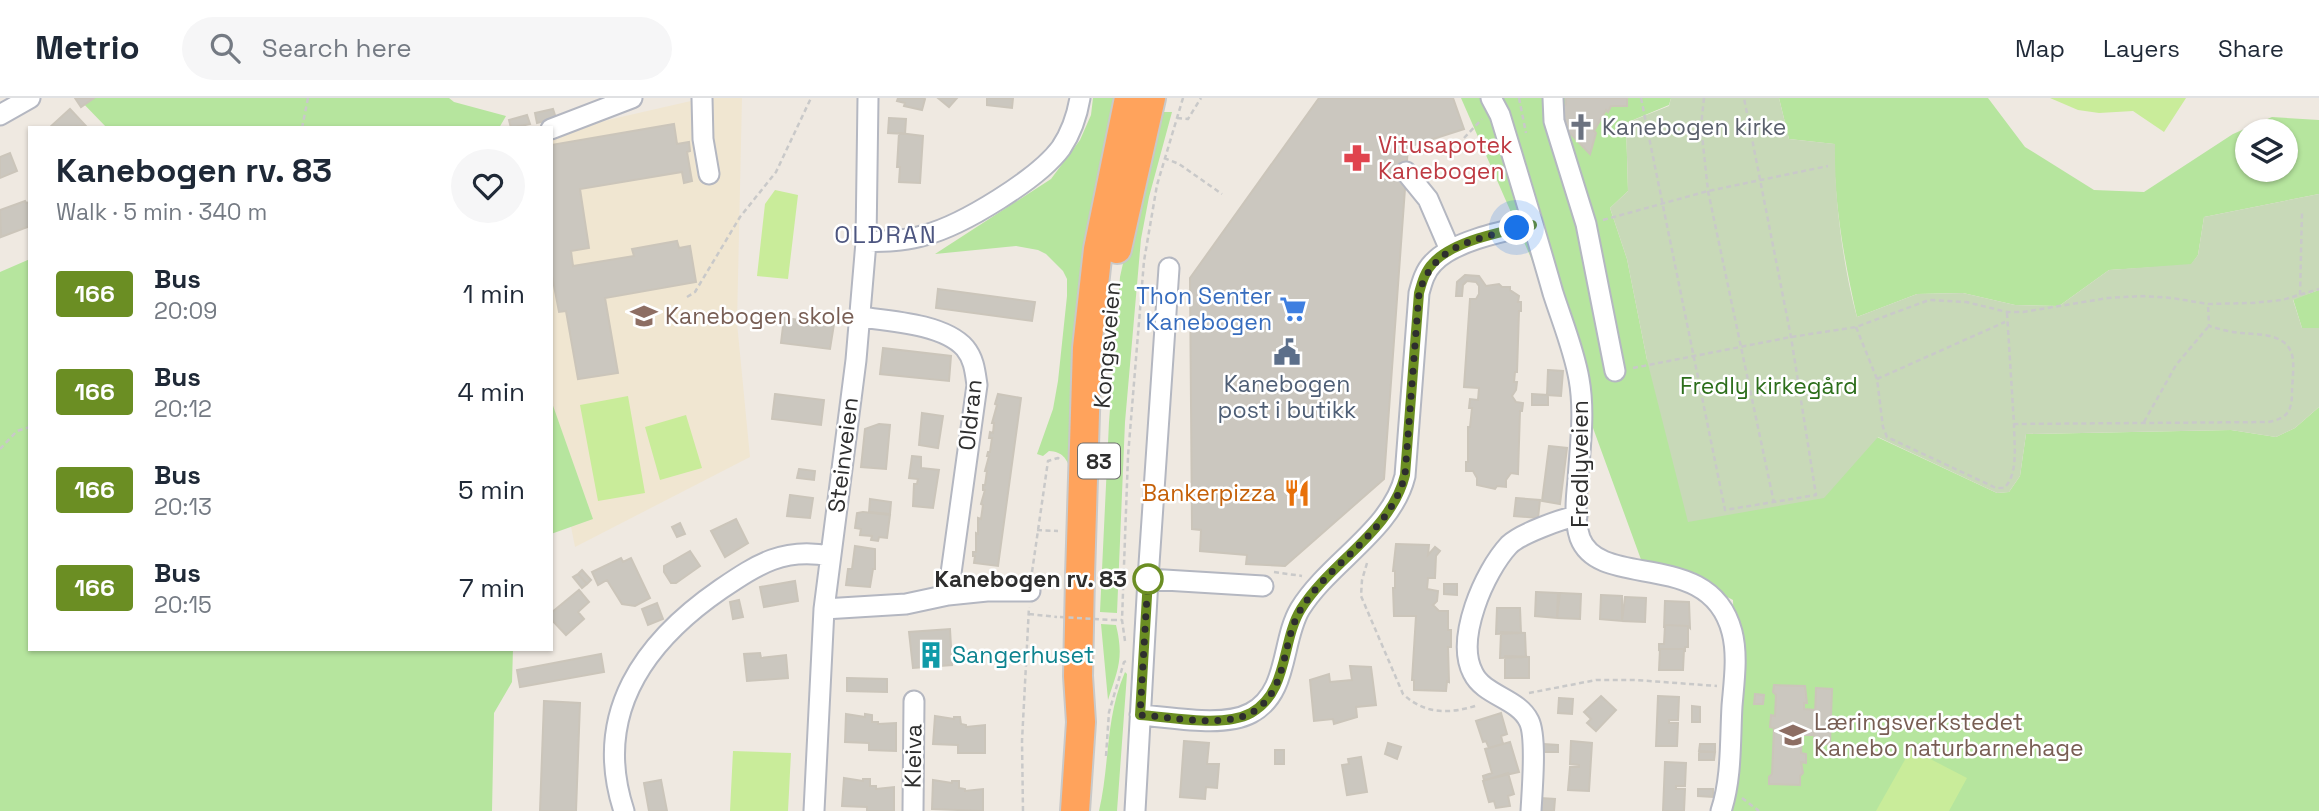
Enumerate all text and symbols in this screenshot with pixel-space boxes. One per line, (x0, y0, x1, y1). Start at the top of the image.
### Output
search box (182, 17, 672, 80)
text: Metrio (35, 27, 140, 69)
icon: search (206, 29, 244, 67)
text: Search here (262, 31, 412, 65)
text: Map (2015, 33, 2065, 64)
text: Layers (2103, 33, 2180, 64)
text: Share (2218, 33, 2284, 64)
church icon: Kanebogen kirke (1566, 112, 1596, 142)
place label: Kanebogen kirke (1602, 112, 1786, 142)
map controls (2235, 119, 2298, 182)
button: layers (2235, 119, 2298, 182)
place label: Vitusapotek Kanebogen (1378, 130, 1513, 186)
pharmacy icon: Vitusapotek Kanebogen (1342, 143, 1372, 173)
button: heart (451, 149, 525, 223)
text: Kanebogen rv. 83 (56, 150, 332, 192)
text: Walk · 5 min · 340 m (56, 197, 267, 227)
your location (1499, 210, 1534, 245)
district label: OLDRAN (834, 219, 938, 250)
text: Bus (154, 262, 201, 296)
text: 1 min (463, 277, 525, 311)
text: 166 (74, 278, 115, 309)
street label: Kongsveien (1087, 280, 1127, 410)
place label: Thon Senter Kanebogen (1136, 281, 1272, 337)
supermarket icon: Thon Senter Kanebogen (1278, 294, 1308, 324)
text: 20:09 (154, 296, 217, 326)
school or university icon: Kanebogen skole (629, 301, 659, 331)
place label: Kanebogen skole (665, 301, 855, 331)
public building icon: Kanebogen post i butikk (1272, 337, 1302, 367)
text: Bus (154, 360, 201, 394)
place label: Kanebogen post i butikk (1218, 369, 1356, 425)
park label: Fredly kirkegård (1680, 371, 1858, 401)
text: 4 min (457, 375, 525, 409)
text: 166 (74, 376, 115, 407)
street label: Oldran (951, 378, 989, 452)
text: 20:12 (154, 394, 212, 424)
street label: Steinveien (821, 396, 865, 514)
street label: Fredlyveien (1565, 400, 1595, 528)
road number: 83 (1078, 444, 1120, 478)
text: Bus (154, 458, 201, 492)
text: 5 min (458, 473, 525, 507)
text: 166 (74, 474, 115, 505)
place label: Bankerpizza (1142, 478, 1276, 508)
restaurant icon: Bankerpizza (1282, 478, 1312, 508)
text: 20:13 (154, 492, 212, 522)
text: Bus (154, 556, 201, 590)
place label: Kanebogen rv. 83 (935, 564, 1127, 594)
marker: Kanebogen rv. 83 (1133, 564, 1163, 594)
text: 7 min (459, 571, 525, 605)
text: 166 (74, 572, 115, 603)
text: 20:15 (154, 590, 212, 620)
building icon: Sangerhuset (916, 640, 946, 670)
place label: Sangerhuset (952, 640, 1094, 670)
place label: Læringsverkstedet Kanebo naturbarnehage (1814, 707, 2084, 763)
school or university icon: Læringsverkstedet Kanebo naturbarnehage (1778, 720, 1808, 750)
street label: Kleiva (897, 724, 929, 788)

